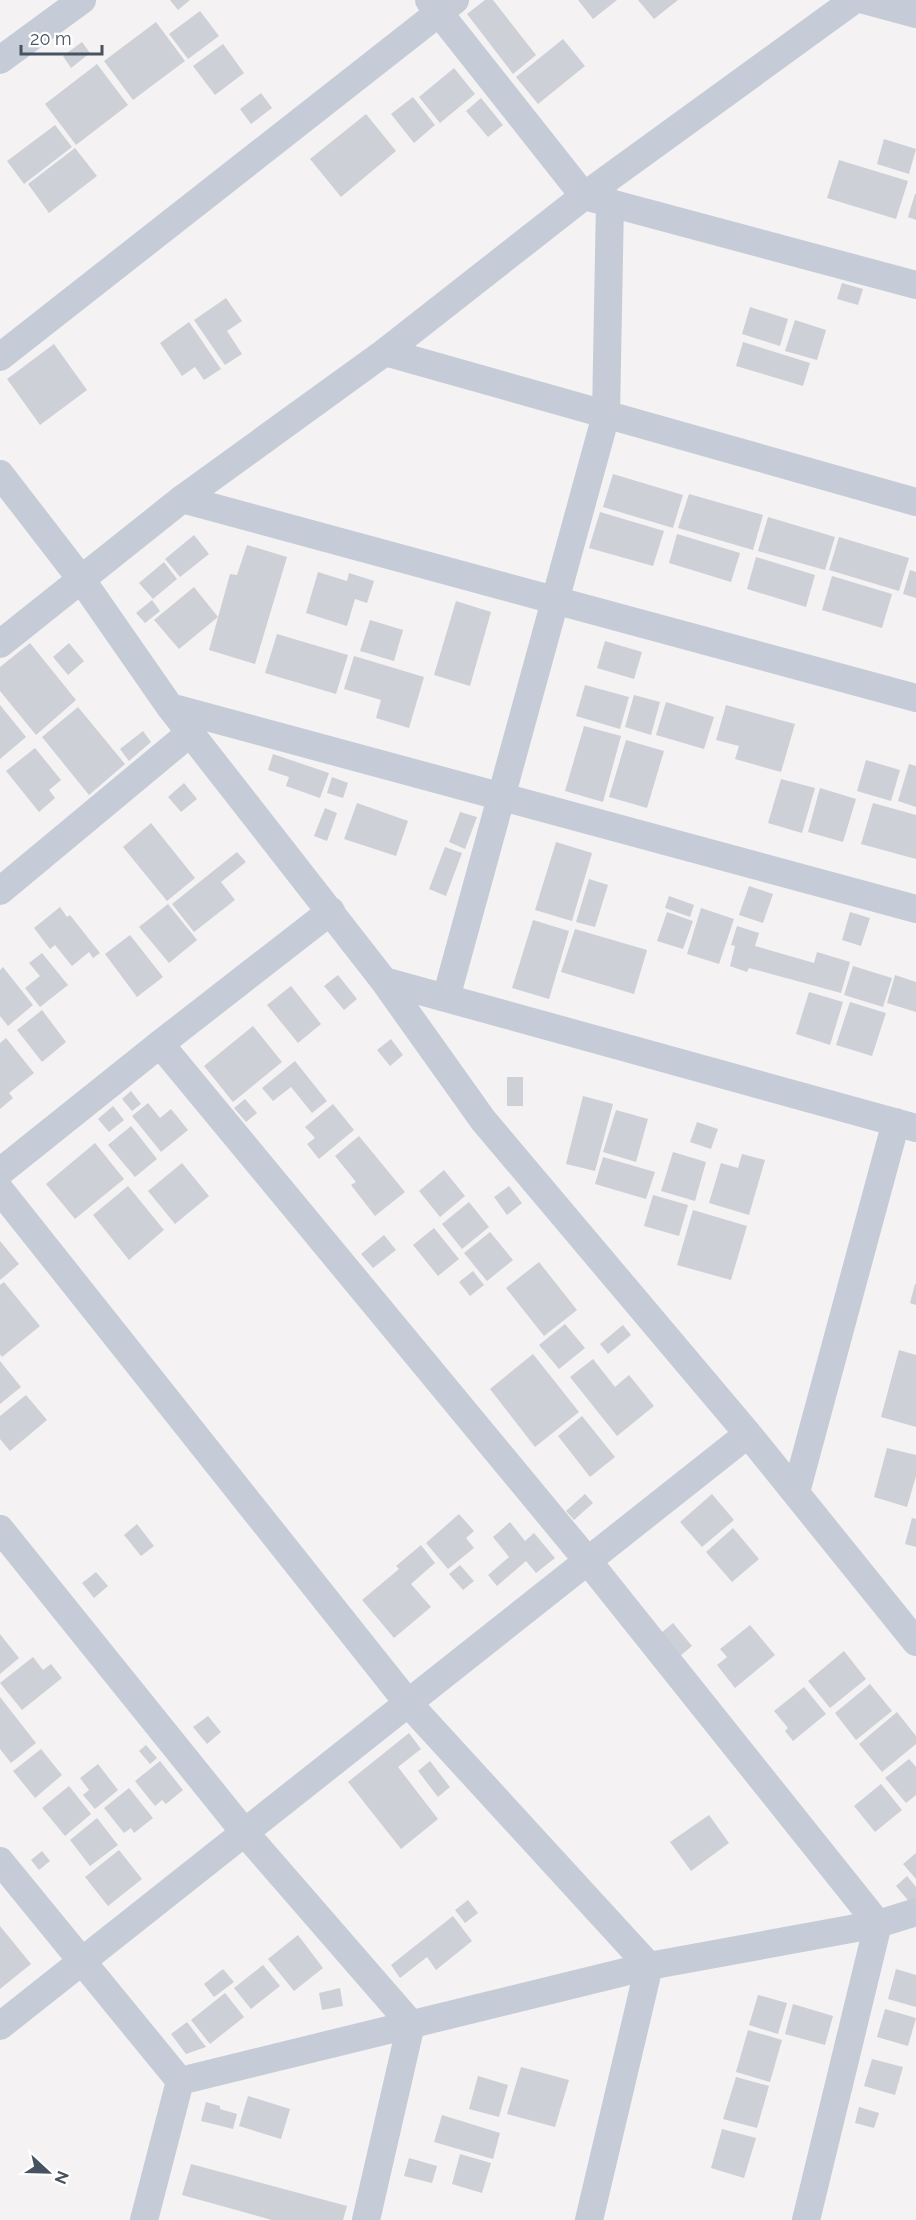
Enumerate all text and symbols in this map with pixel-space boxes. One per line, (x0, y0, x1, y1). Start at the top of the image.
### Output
scale bar (21, 18, 102, 56)
text: 20 m (30, 28, 72, 49)
north arrow (18, 2142, 78, 2202)
text: N (50, 2168, 73, 2187)

